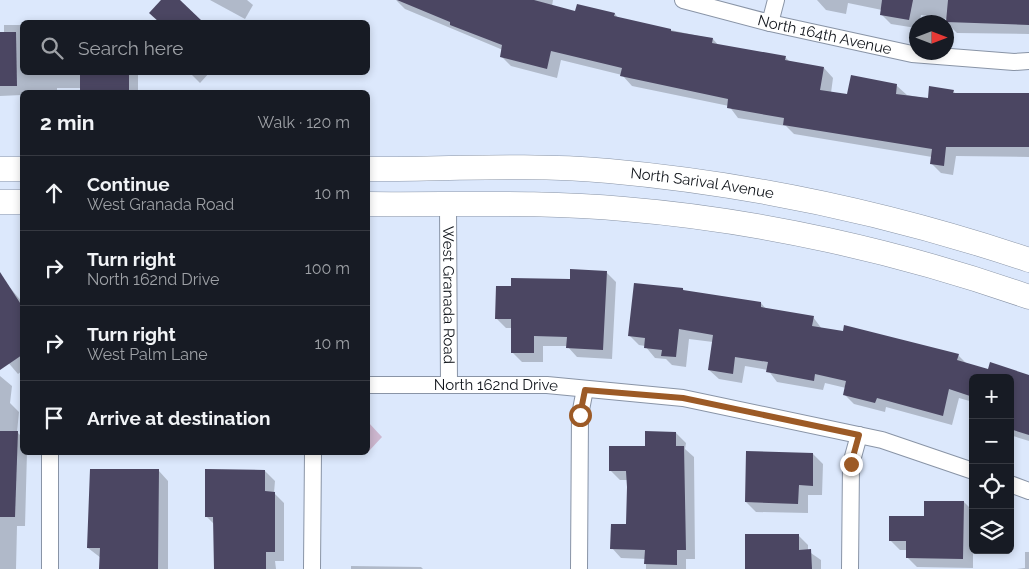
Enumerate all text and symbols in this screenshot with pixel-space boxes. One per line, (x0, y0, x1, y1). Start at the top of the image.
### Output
street label: North 164th Avenue (756, 11, 894, 58)
north arrow (909, 15, 954, 60)
search box (20, 20, 370, 75)
icon: search (38, 34, 66, 62)
text: Search here (78, 37, 184, 59)
text: 2 min (40, 110, 94, 135)
text: Walk · 120 m (258, 113, 350, 132)
street label: North Sarival Avenue (629, 164, 776, 202)
text: Continue (87, 173, 170, 195)
icon: ahead (40, 179, 68, 207)
text: 10 m (315, 184, 350, 203)
text: West Granada Road (87, 195, 234, 214)
street label: West Granada Road (439, 226, 458, 364)
text: Turn right (87, 248, 176, 270)
icon: right (40, 254, 68, 282)
text: 100 m (305, 259, 350, 278)
text: North 162nd Drive (87, 270, 220, 289)
text: Turn right (87, 323, 176, 345)
icon: right (40, 329, 68, 357)
text: 10 m (315, 334, 350, 353)
text: West Palm Lane (87, 345, 208, 364)
map controls (969, 374, 1014, 554)
button: + (969, 374, 1014, 419)
street label: North 162nd Drive (434, 376, 559, 395)
icon: arrive (40, 404, 68, 432)
route start (569, 404, 592, 427)
text: Arrive at destination (87, 407, 271, 429)
button: − (969, 419, 1014, 464)
route end (840, 453, 863, 476)
button: locate (969, 464, 1014, 509)
button: layers (969, 509, 1014, 554)

